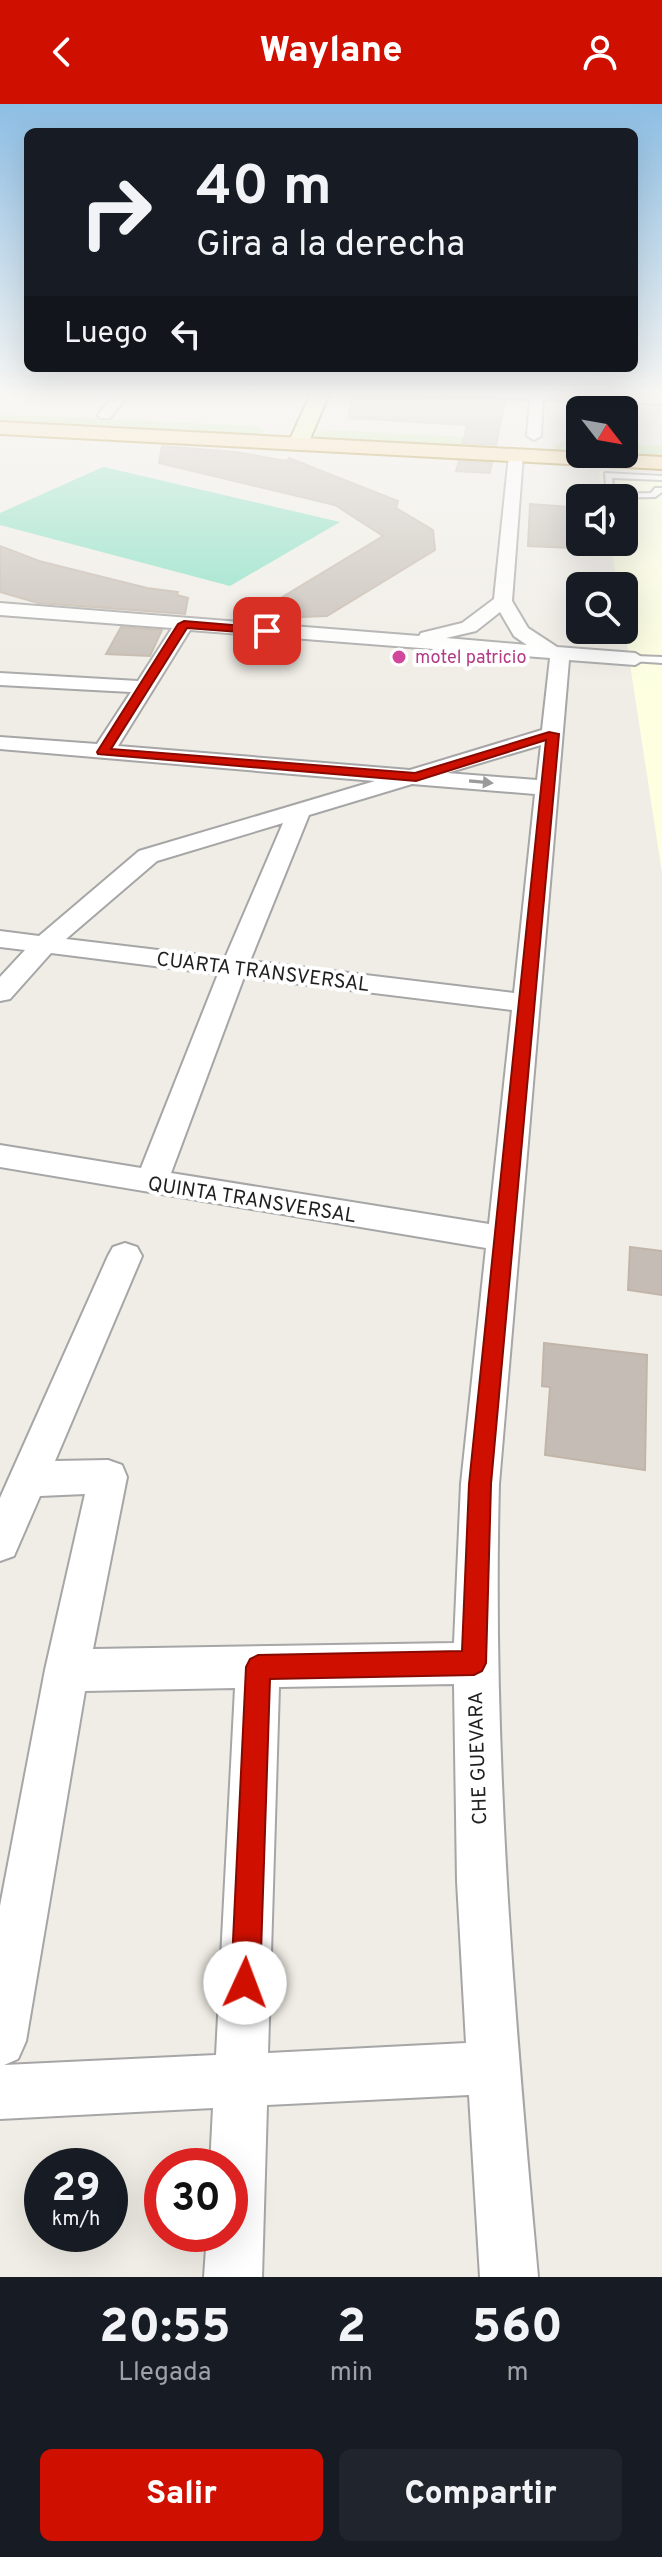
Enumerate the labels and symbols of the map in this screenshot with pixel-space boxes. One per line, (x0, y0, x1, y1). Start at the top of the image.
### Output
north arrow (566, 396, 638, 468)
pin (233, 597, 301, 665)
place label: motel patricio (415, 647, 526, 670)
marker: motel patricio (390, 648, 408, 666)
one-way arrow (469, 776, 494, 789)
street label: CUARTA TRANSVERSAL (155, 947, 371, 999)
street label: QUINTA TRANSVERSAL (146, 1172, 358, 1230)
street label: CHE GUEVARA (464, 1691, 494, 1825)
position arrow (203, 1941, 287, 2025)
speed limit sign: 30 (144, 2148, 248, 2252)

